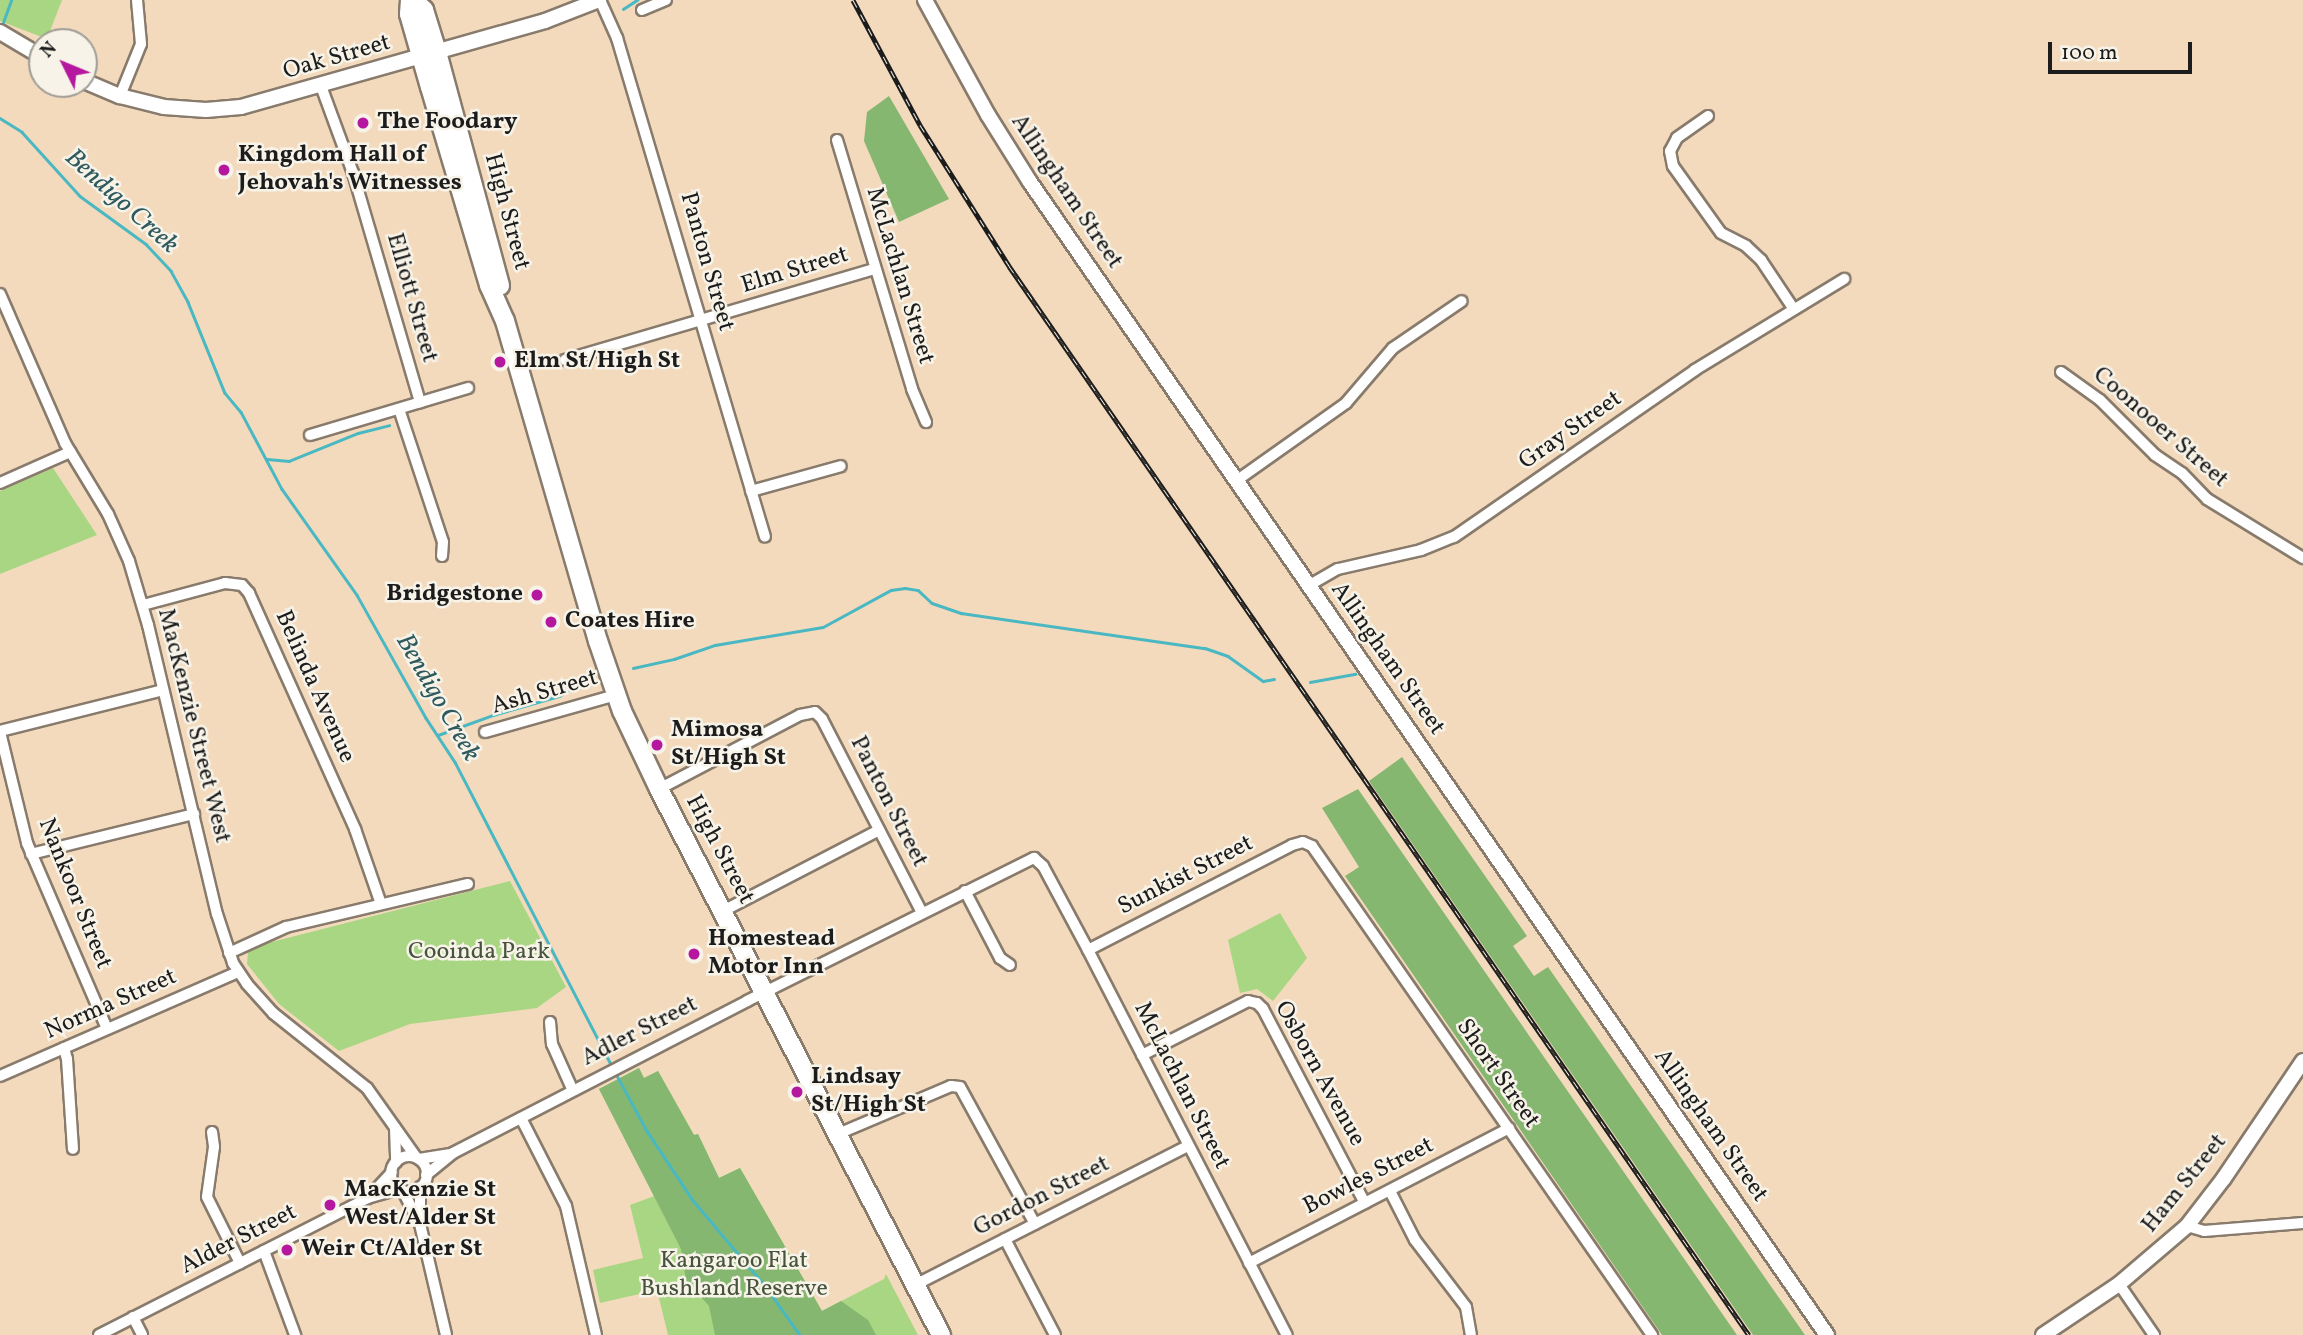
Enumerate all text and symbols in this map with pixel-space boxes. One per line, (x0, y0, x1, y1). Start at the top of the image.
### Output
north arrow (28, 28, 98, 98)
scale bar (2051, 28, 2194, 72)
street label: Oak Street (280, 29, 394, 87)
text: N (35, 36, 63, 64)
text: 100 m (2061, 39, 2118, 68)
place label: The Foodary (377, 109, 518, 137)
street label: Allingham Street (1004, 109, 1128, 275)
marker: The Foodary (355, 115, 371, 131)
place label: Kingdom Hall of Jehovah's Witnesses (238, 142, 462, 198)
water label: Bendigo Creek (58, 143, 184, 261)
street label: High Street (477, 151, 535, 273)
marker: Kingdom Hall of Jehovah's Witnesses (216, 162, 232, 178)
street label: McLachlan Street (858, 184, 940, 368)
street label: Panton Street (672, 189, 740, 335)
street label: Elliott Street (379, 230, 443, 366)
street label: Elm Street (738, 241, 852, 301)
place label: Elm St/High St (514, 348, 680, 376)
marker: Elm St/High St (492, 354, 508, 370)
street label: Coonooer Street (2086, 361, 2234, 495)
street label: Gray Street (1514, 385, 1628, 477)
street label: Allingham Street (1324, 577, 1450, 741)
place label: Bridgestone (386, 581, 523, 609)
marker: Bridgestone (529, 587, 545, 603)
street label: MacKenzie Street West (150, 605, 236, 847)
street label: Belinda Avenue (268, 606, 360, 768)
place label: Coates Hire (565, 608, 695, 636)
marker: Coates Hire (543, 614, 559, 630)
water label: Bendigo Creek (388, 629, 486, 767)
street label: Ash Street (489, 664, 601, 722)
place label: Mimosa St/High St (671, 717, 786, 773)
street label: Panton Street (843, 732, 933, 872)
marker: Mimosa St/High St (649, 737, 665, 753)
street label: High Street (678, 790, 760, 910)
street label: Nankoor Street (31, 814, 117, 974)
street label: Sunkist Street (1114, 830, 1258, 922)
place label: Homestead Motor Inn (708, 926, 835, 982)
park label: Cooinda Park (408, 939, 550, 967)
marker: Homestead Motor Inn (686, 946, 702, 962)
street label: Norma Street (40, 963, 182, 1047)
street label: Adler Street (577, 991, 703, 1073)
street label: Osborn Avenue (1267, 996, 1371, 1152)
street label: McLachlan Street (1126, 998, 1236, 1174)
street label: Short Street (1449, 1014, 1545, 1134)
street label: Allingham Street (1647, 1044, 1773, 1208)
place label: Lindsay St/High St (811, 1064, 926, 1120)
marker: Lindsay St/High St (789, 1084, 805, 1100)
street label: Ham Street (2136, 1129, 2234, 1239)
street label: Bowles Street (1299, 1132, 1439, 1222)
street label: Gordon Street (969, 1150, 1115, 1244)
place label: MacKenzie St West/Alder St (344, 1177, 496, 1233)
marker: MacKenzie St West/Alder St (322, 1197, 338, 1213)
street label: Alder Street (176, 1198, 302, 1282)
place label: Weir Ct/Alder St (301, 1236, 482, 1264)
marker: Weir Ct/Alder St (279, 1242, 295, 1258)
park label: Kangaroo Flat Bushland Reserve (640, 1248, 828, 1304)

